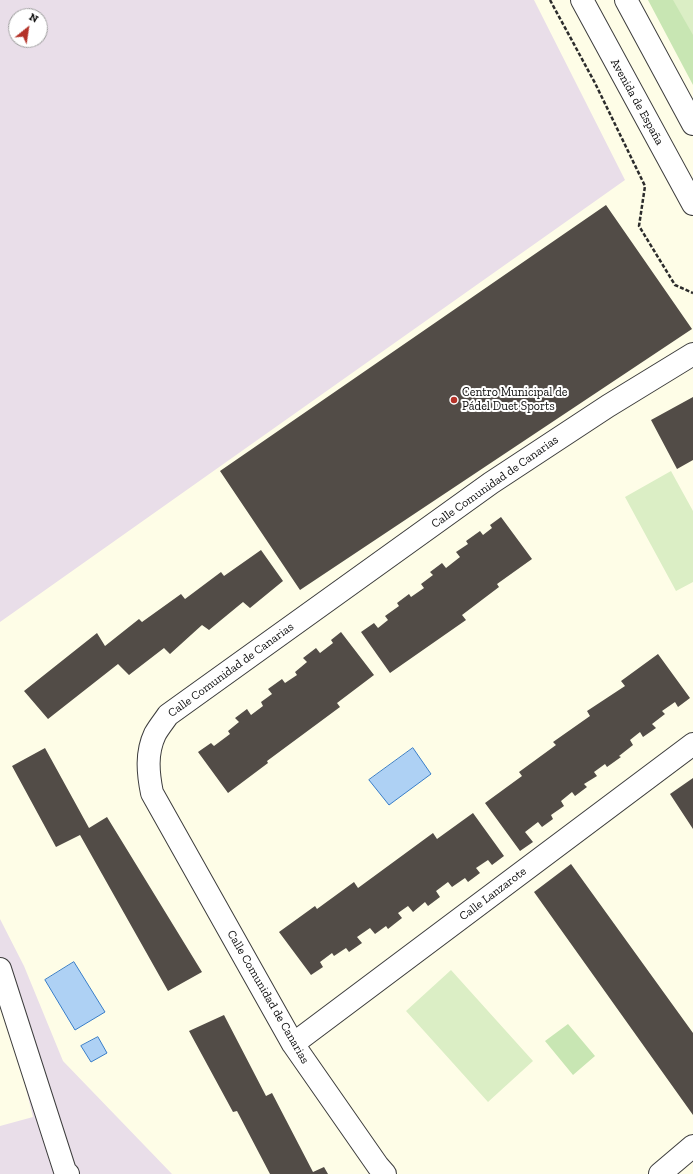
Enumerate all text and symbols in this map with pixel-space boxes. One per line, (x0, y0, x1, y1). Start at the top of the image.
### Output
north arrow (8, 8, 48, 48)
text: N (27, 10, 41, 26)
street label: Avenida de España (607, 56, 667, 148)
place label: Centro Municipal de Pádel Duet Sports (462, 386, 567, 414)
marker: Centro Municipal de Pádel Duet Sports (449, 395, 459, 405)
street label: Calle Comunidad de Canarias (429, 433, 561, 531)
street label: Calle Comunidad de Canarias (165, 620, 297, 720)
street label: Calle Lanzarote (457, 864, 529, 924)
street label: Calle Comunidad de Canarias (224, 928, 312, 1066)

